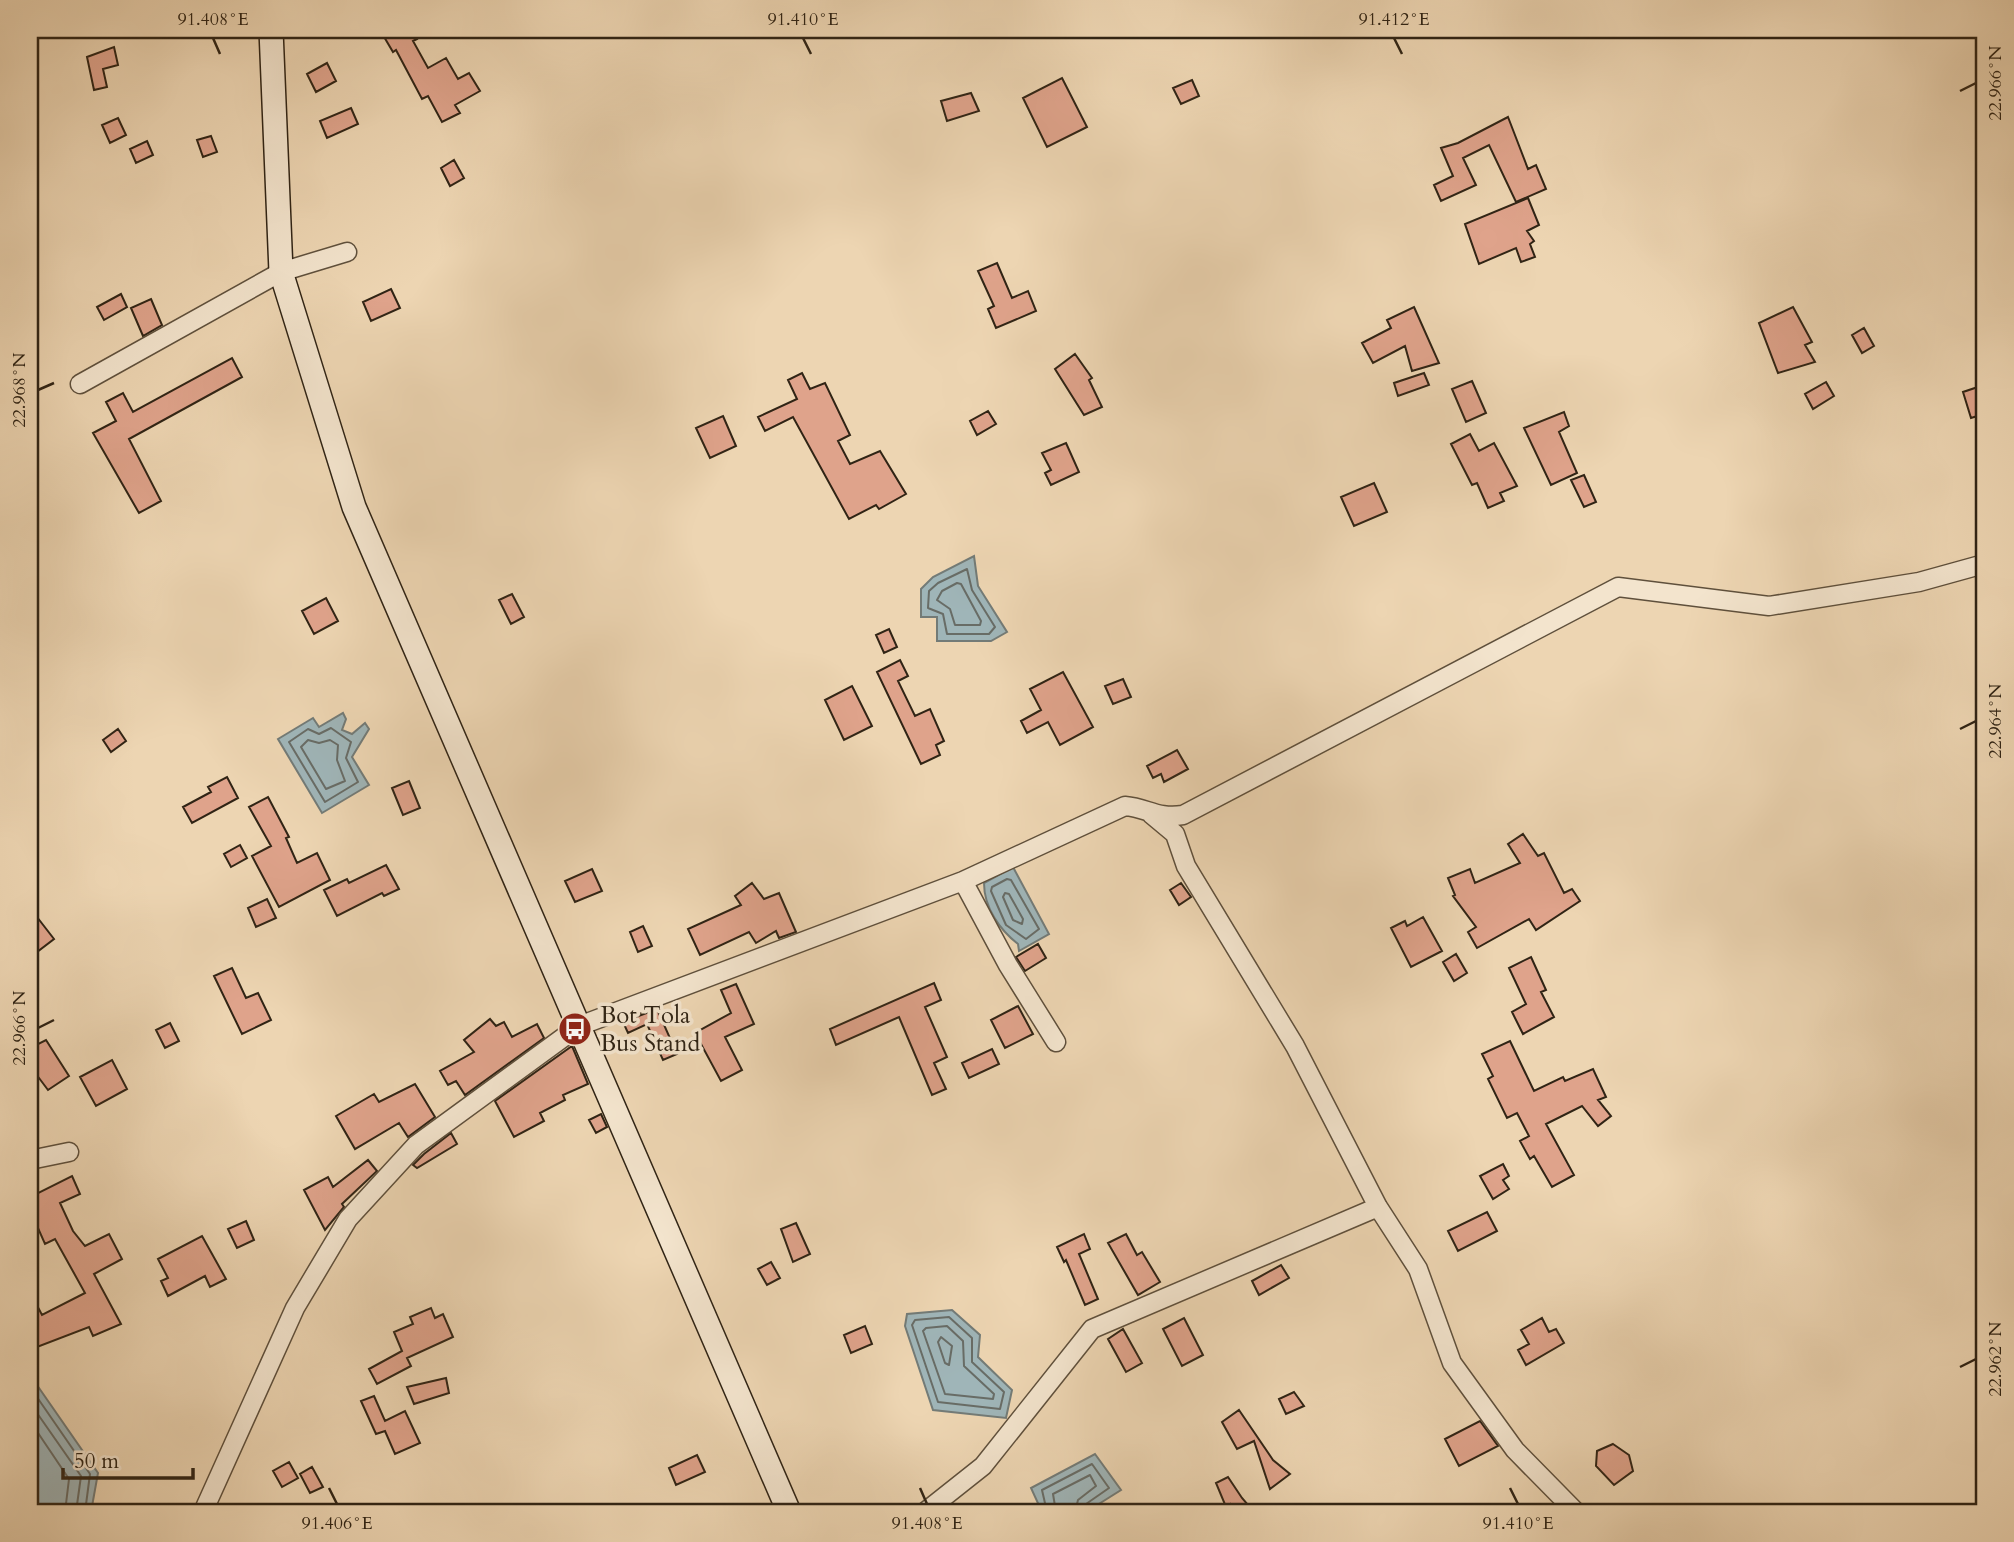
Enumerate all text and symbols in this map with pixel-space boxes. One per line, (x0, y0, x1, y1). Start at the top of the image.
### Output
text: 91.408°E (178, 7, 249, 32)
text: 91.410°E (768, 7, 839, 32)
text: 91.412°E (1359, 7, 1430, 32)
text: 22.966°N (1983, 45, 2008, 121)
text: 22.968°N (7, 352, 32, 428)
text: 22.964°N (1983, 683, 2008, 759)
text: 22.966°N (7, 990, 32, 1066)
place label: Bot Tola Bus Stand (600, 999, 701, 1060)
bus stop icon: Bot Tola Bus Stand (556, 1010, 594, 1048)
text: 22.962°N (1983, 1321, 2008, 1397)
scale bar (63, 1437, 192, 1481)
text: 50 m (74, 1447, 119, 1476)
text: 91.406°E (302, 1511, 373, 1536)
text: 91.408°E (892, 1511, 963, 1536)
text: 91.410°E (1483, 1511, 1554, 1536)

